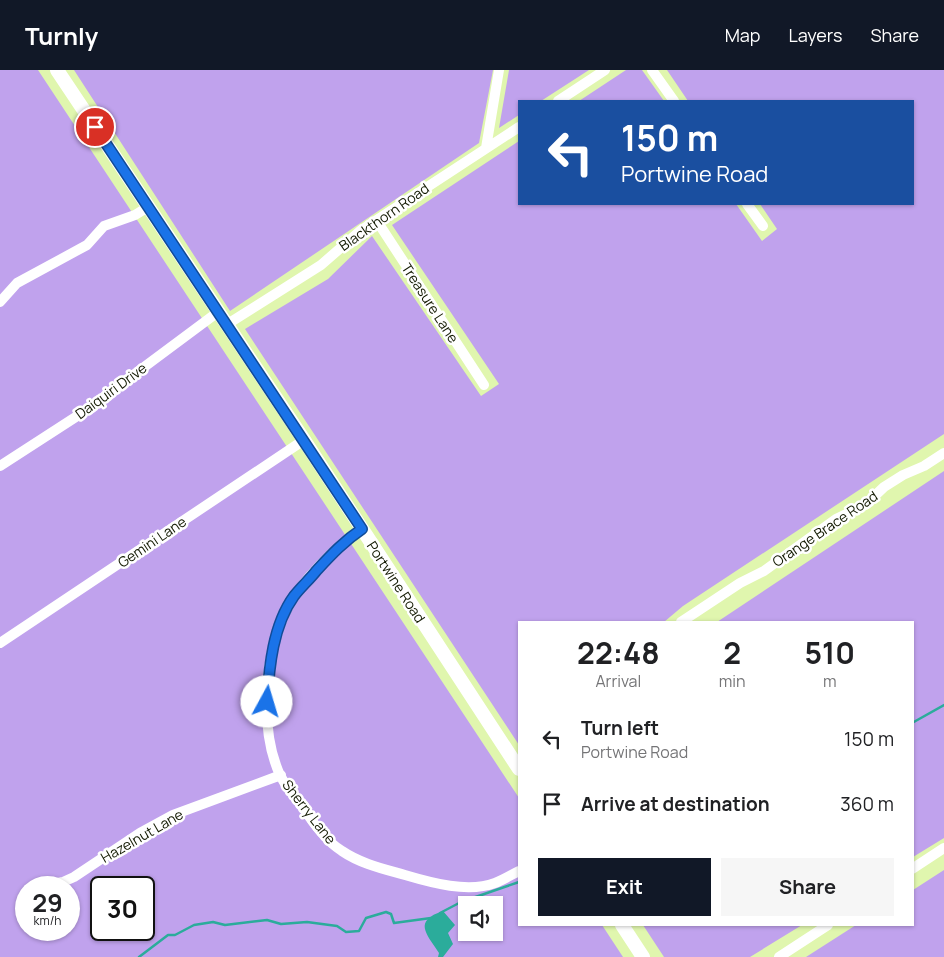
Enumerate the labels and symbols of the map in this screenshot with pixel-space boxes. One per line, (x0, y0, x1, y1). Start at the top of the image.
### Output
pin (74, 106, 116, 148)
street label: Blackthorn Road (335, 178, 433, 255)
street label: Treasure Lane (398, 259, 463, 346)
street label: Daiquiri Drive (71, 358, 150, 423)
street label: Orange Brace Road (768, 486, 881, 571)
street label: Gemini Lane (114, 512, 190, 571)
street label: Portwine Road (363, 537, 430, 626)
position arrow (240, 675, 292, 727)
street label: Sherry Lane (278, 776, 340, 848)
street label: Hazelnut Lane (97, 804, 186, 867)
speed limit sign: 30 (90, 876, 155, 941)

